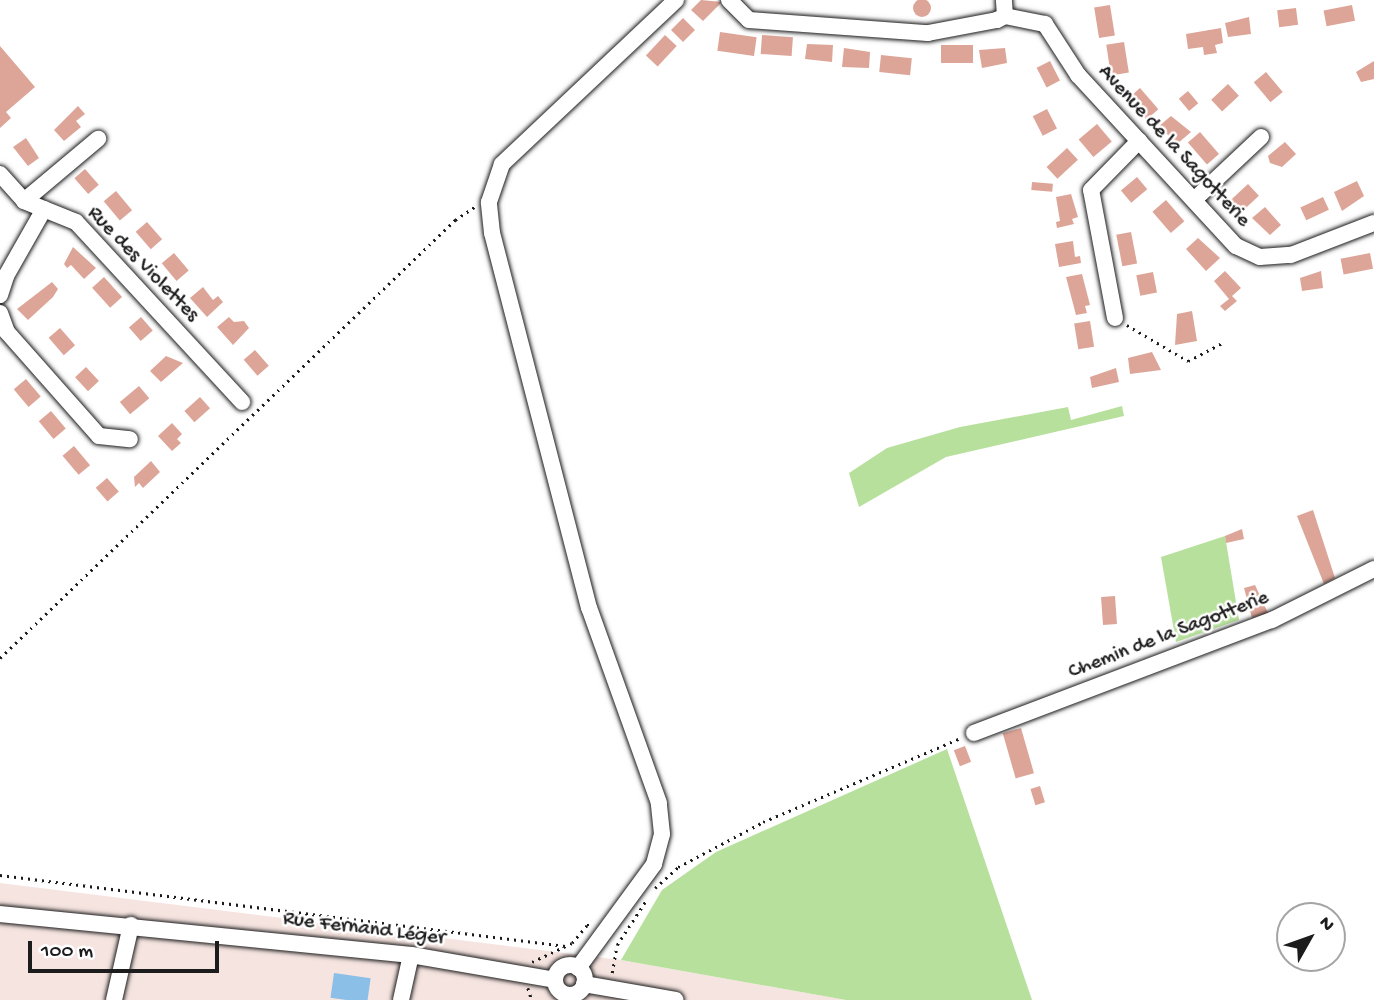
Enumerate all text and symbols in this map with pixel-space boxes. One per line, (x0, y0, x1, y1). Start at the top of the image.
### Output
street label: Avenue de la Sagotterie (1091, 61, 1255, 233)
street label: Rue des Violettes (81, 202, 203, 328)
street label: Chemin de la Sagotterie (1065, 586, 1273, 686)
north arrow (1276, 902, 1346, 972)
street label: Rue Fernand Léger (281, 908, 447, 952)
text: N (1313, 912, 1339, 937)
scale bar (32, 926, 222, 970)
text: 100 m (41, 940, 93, 965)

